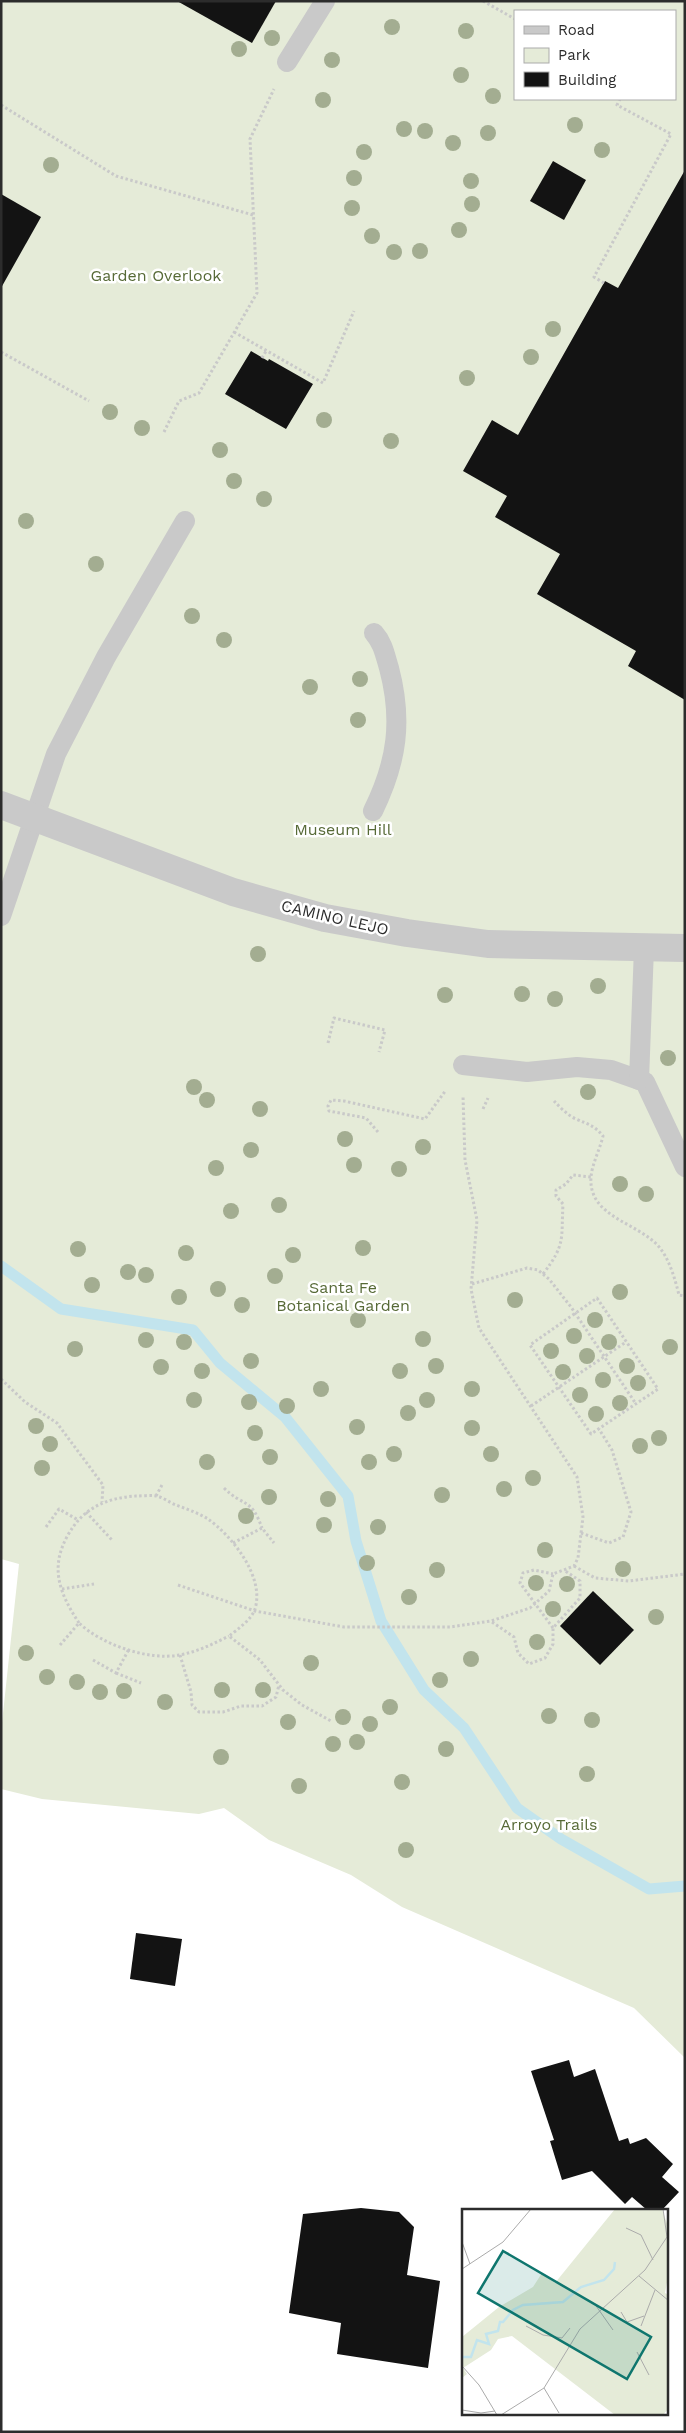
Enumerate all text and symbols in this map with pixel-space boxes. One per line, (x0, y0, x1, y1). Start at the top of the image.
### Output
legend (514, 10, 676, 100)
text: Road (558, 21, 595, 39)
text: Park (558, 46, 591, 64)
text: Building (558, 71, 616, 89)
park label: Garden Overlook (91, 266, 221, 285)
park label: Museum Hill (294, 820, 392, 839)
street label: CAMINO LEJO (279, 896, 390, 939)
park label: Santa Fe Botanical Garden (276, 1278, 410, 1315)
park label: Arroyo Trails (500, 1815, 598, 1834)
inset map (462, 2209, 668, 2416)

